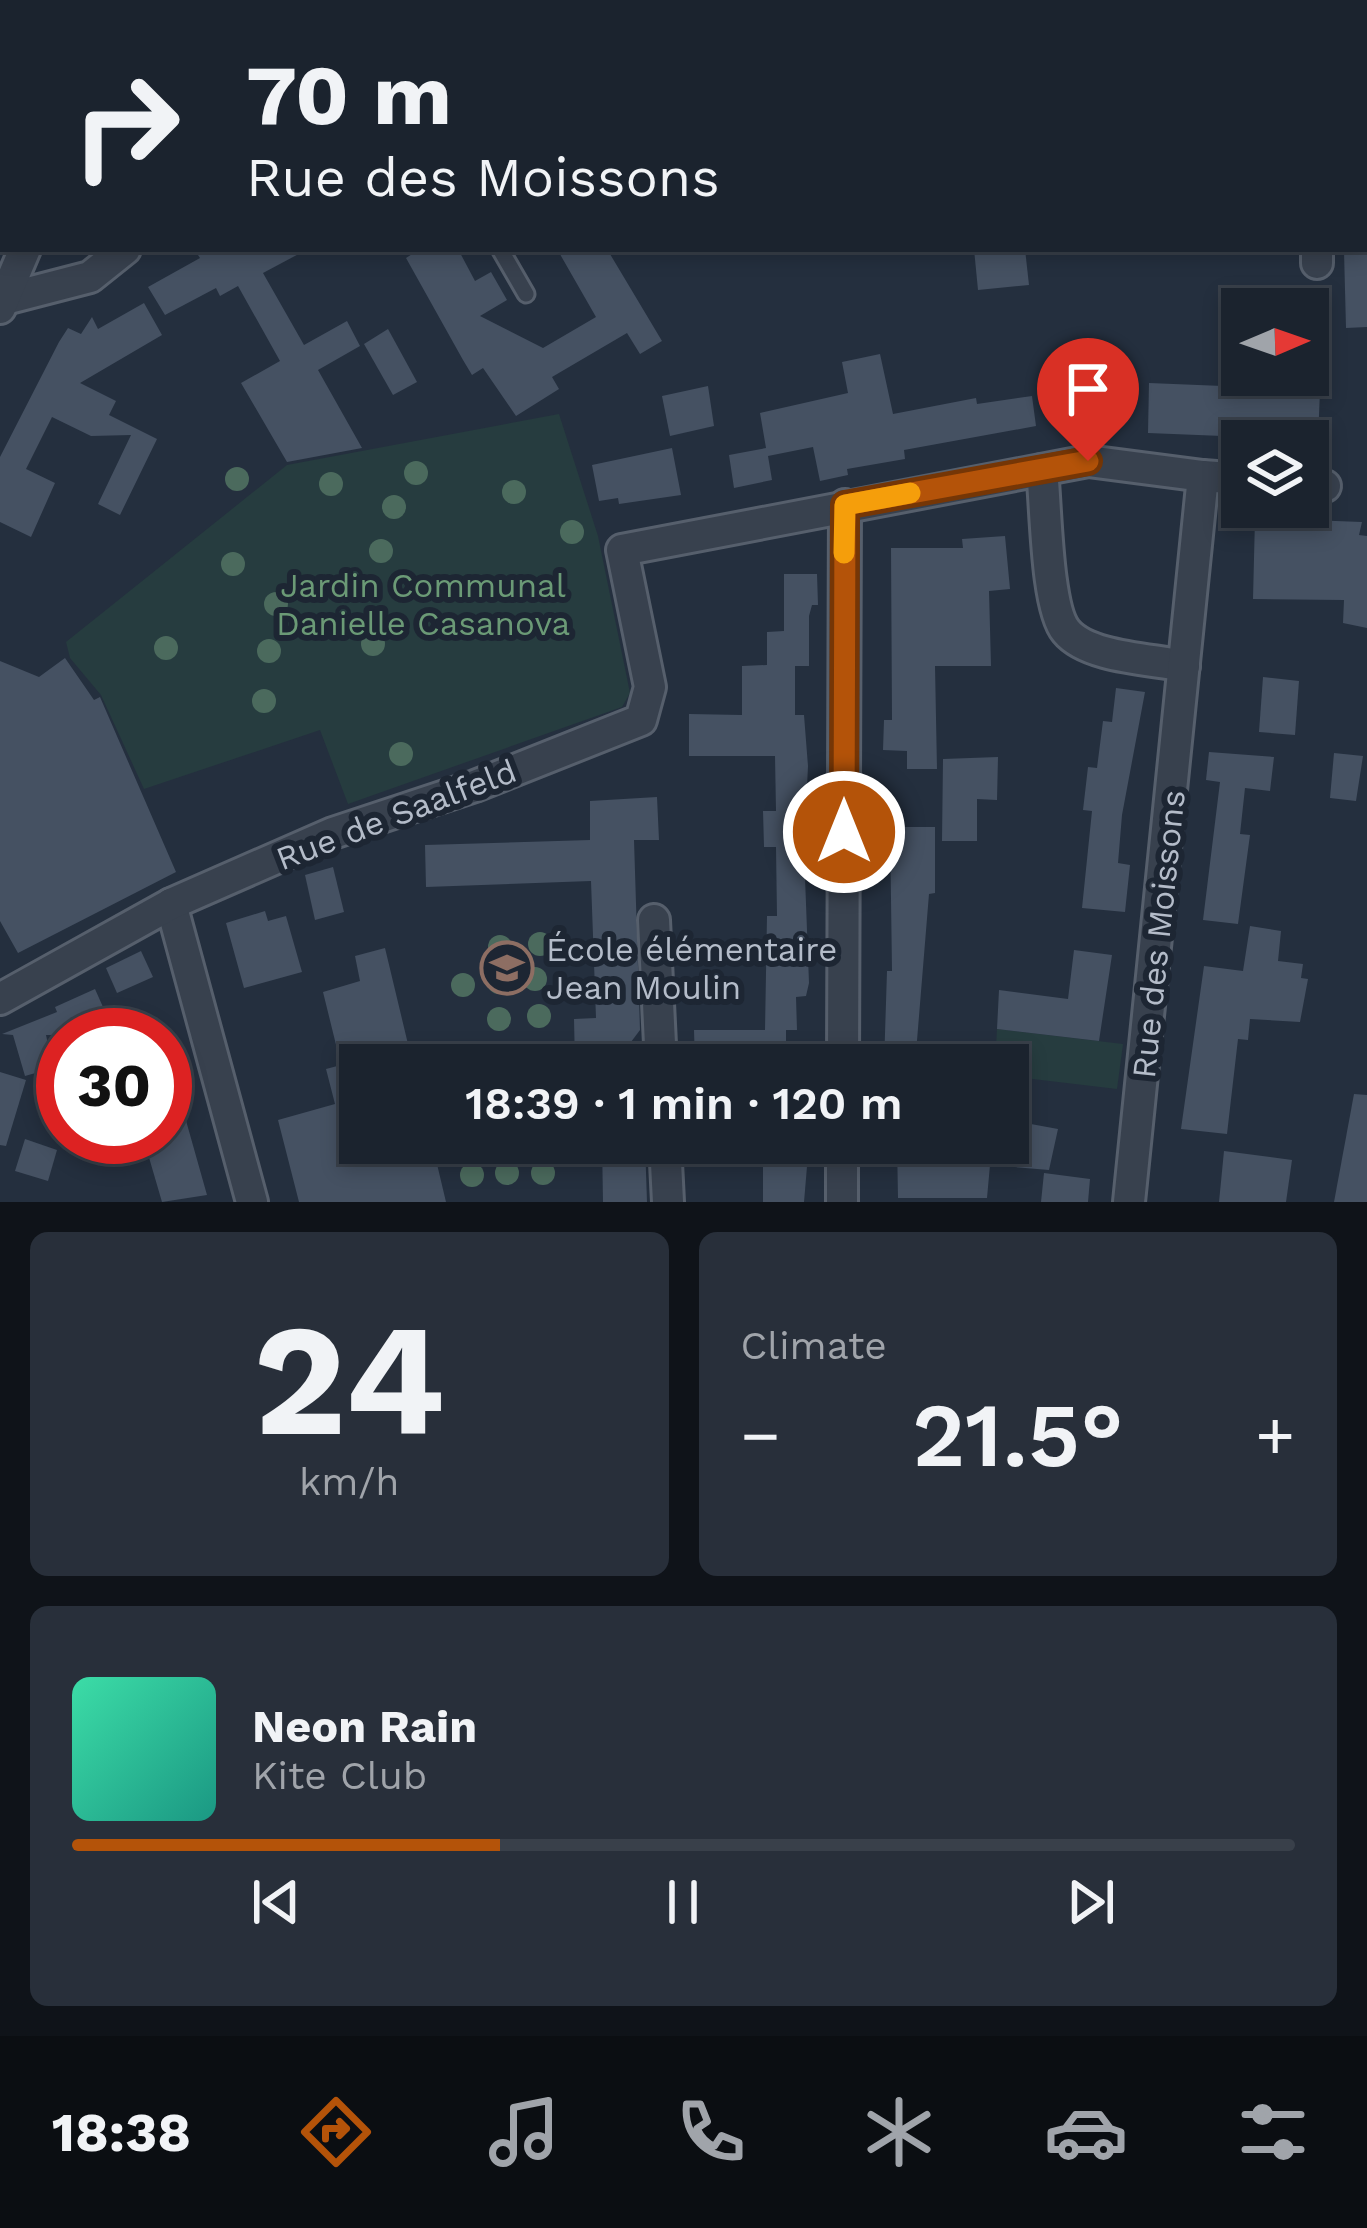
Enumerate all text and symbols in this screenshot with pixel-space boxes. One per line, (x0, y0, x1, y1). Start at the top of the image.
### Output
text: 70 m (246, 46, 452, 144)
icon: right (48, 48, 204, 204)
text: Rue des Moissons (246, 146, 720, 209)
north arrow (1221, 288, 1329, 396)
map controls (1221, 288, 1329, 528)
pin (1037, 338, 1139, 461)
icon: arrive (1055, 356, 1121, 422)
button: layers (1221, 420, 1329, 528)
park label: Jardin Communal Danielle Casanova (276, 566, 570, 643)
street label: Rue de Saalfeld (271, 751, 522, 878)
position arrow (781, 769, 907, 895)
street label: Rue des Moissons (1124, 788, 1193, 1080)
place label: École élémentaire Jean Moulin (546, 930, 837, 1007)
school or university icon: École élémentaire Jean Moulin (479, 940, 535, 996)
speed limit sign: 30 (36, 1008, 192, 1164)
text: 18:39 · 1 min · 120 m (465, 1077, 903, 1130)
text: 24 (253, 1289, 445, 1472)
text: Climate (741, 1323, 887, 1368)
text: 21.5° (912, 1382, 1124, 1488)
text: − (741, 1397, 780, 1474)
text: + (1255, 1397, 1295, 1474)
text: km/h (299, 1459, 399, 1504)
text: Neon Rain (252, 1700, 477, 1753)
text: Kite Club (252, 1753, 427, 1798)
icon: previous (243, 1869, 309, 1935)
icon: pause (650, 1869, 716, 1935)
icon: next (1058, 1869, 1124, 1935)
icon: directions (294, 2090, 378, 2174)
icon: music (482, 2090, 566, 2174)
icon: phone (669, 2090, 753, 2174)
icon: climate (857, 2090, 941, 2174)
icon: car (1044, 2090, 1128, 2174)
icon: filters (1231, 2090, 1315, 2174)
text: 18:38 (52, 2101, 191, 2164)

